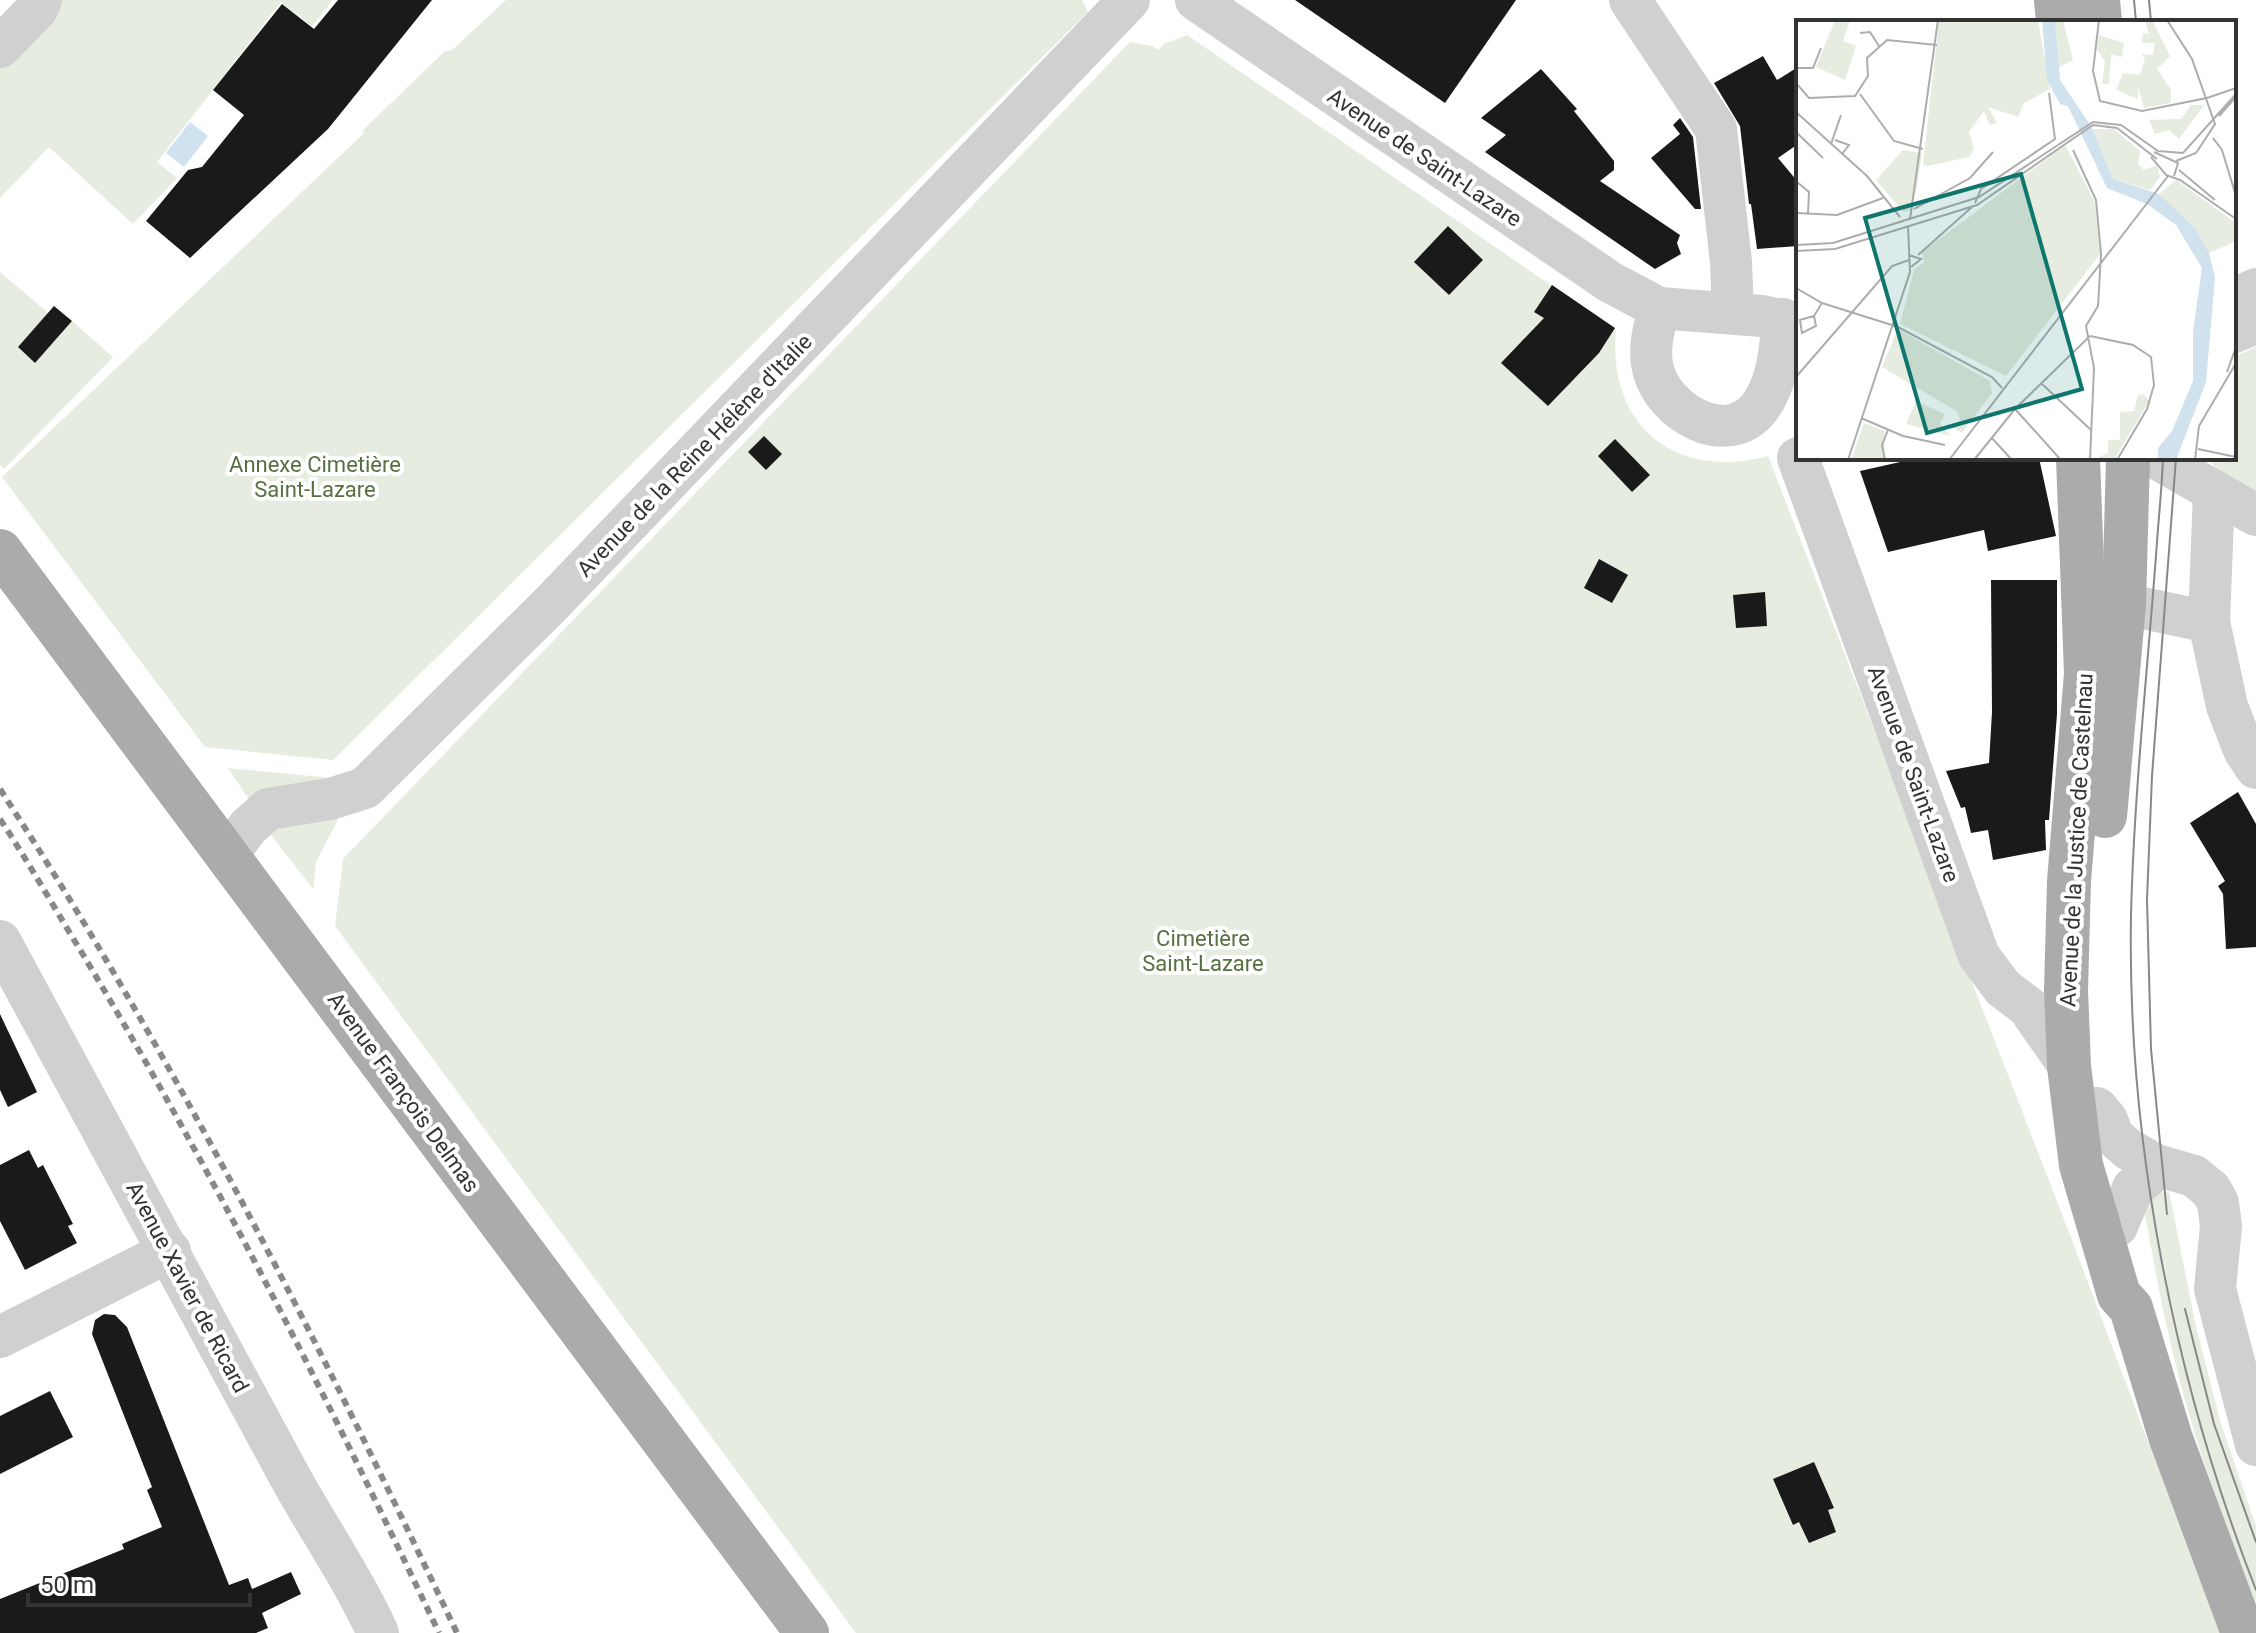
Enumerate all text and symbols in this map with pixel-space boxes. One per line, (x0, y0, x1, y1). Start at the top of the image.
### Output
inset map (1796, 20, 2236, 460)
street label: Avenue de Saint-Lazare (1323, 83, 1526, 232)
street label: Avenue de la Reine Hélène d'Italie (572, 329, 817, 582)
park label: Annexe Cimetière Saint-Lazare (229, 452, 401, 502)
street label: Avenue de Saint-Lazare (1863, 663, 1964, 886)
street label: Avenue de la Justice de Castelnau (2055, 673, 2098, 1008)
park label: Cimetière Saint-Lazare (1142, 926, 1264, 976)
street label: Avenue François Delmas (323, 988, 484, 1197)
street label: Avenue Xavier de Ricard (121, 1178, 254, 1397)
scale bar (28, 1557, 250, 1607)
text: 50 m (40, 1571, 94, 1599)

